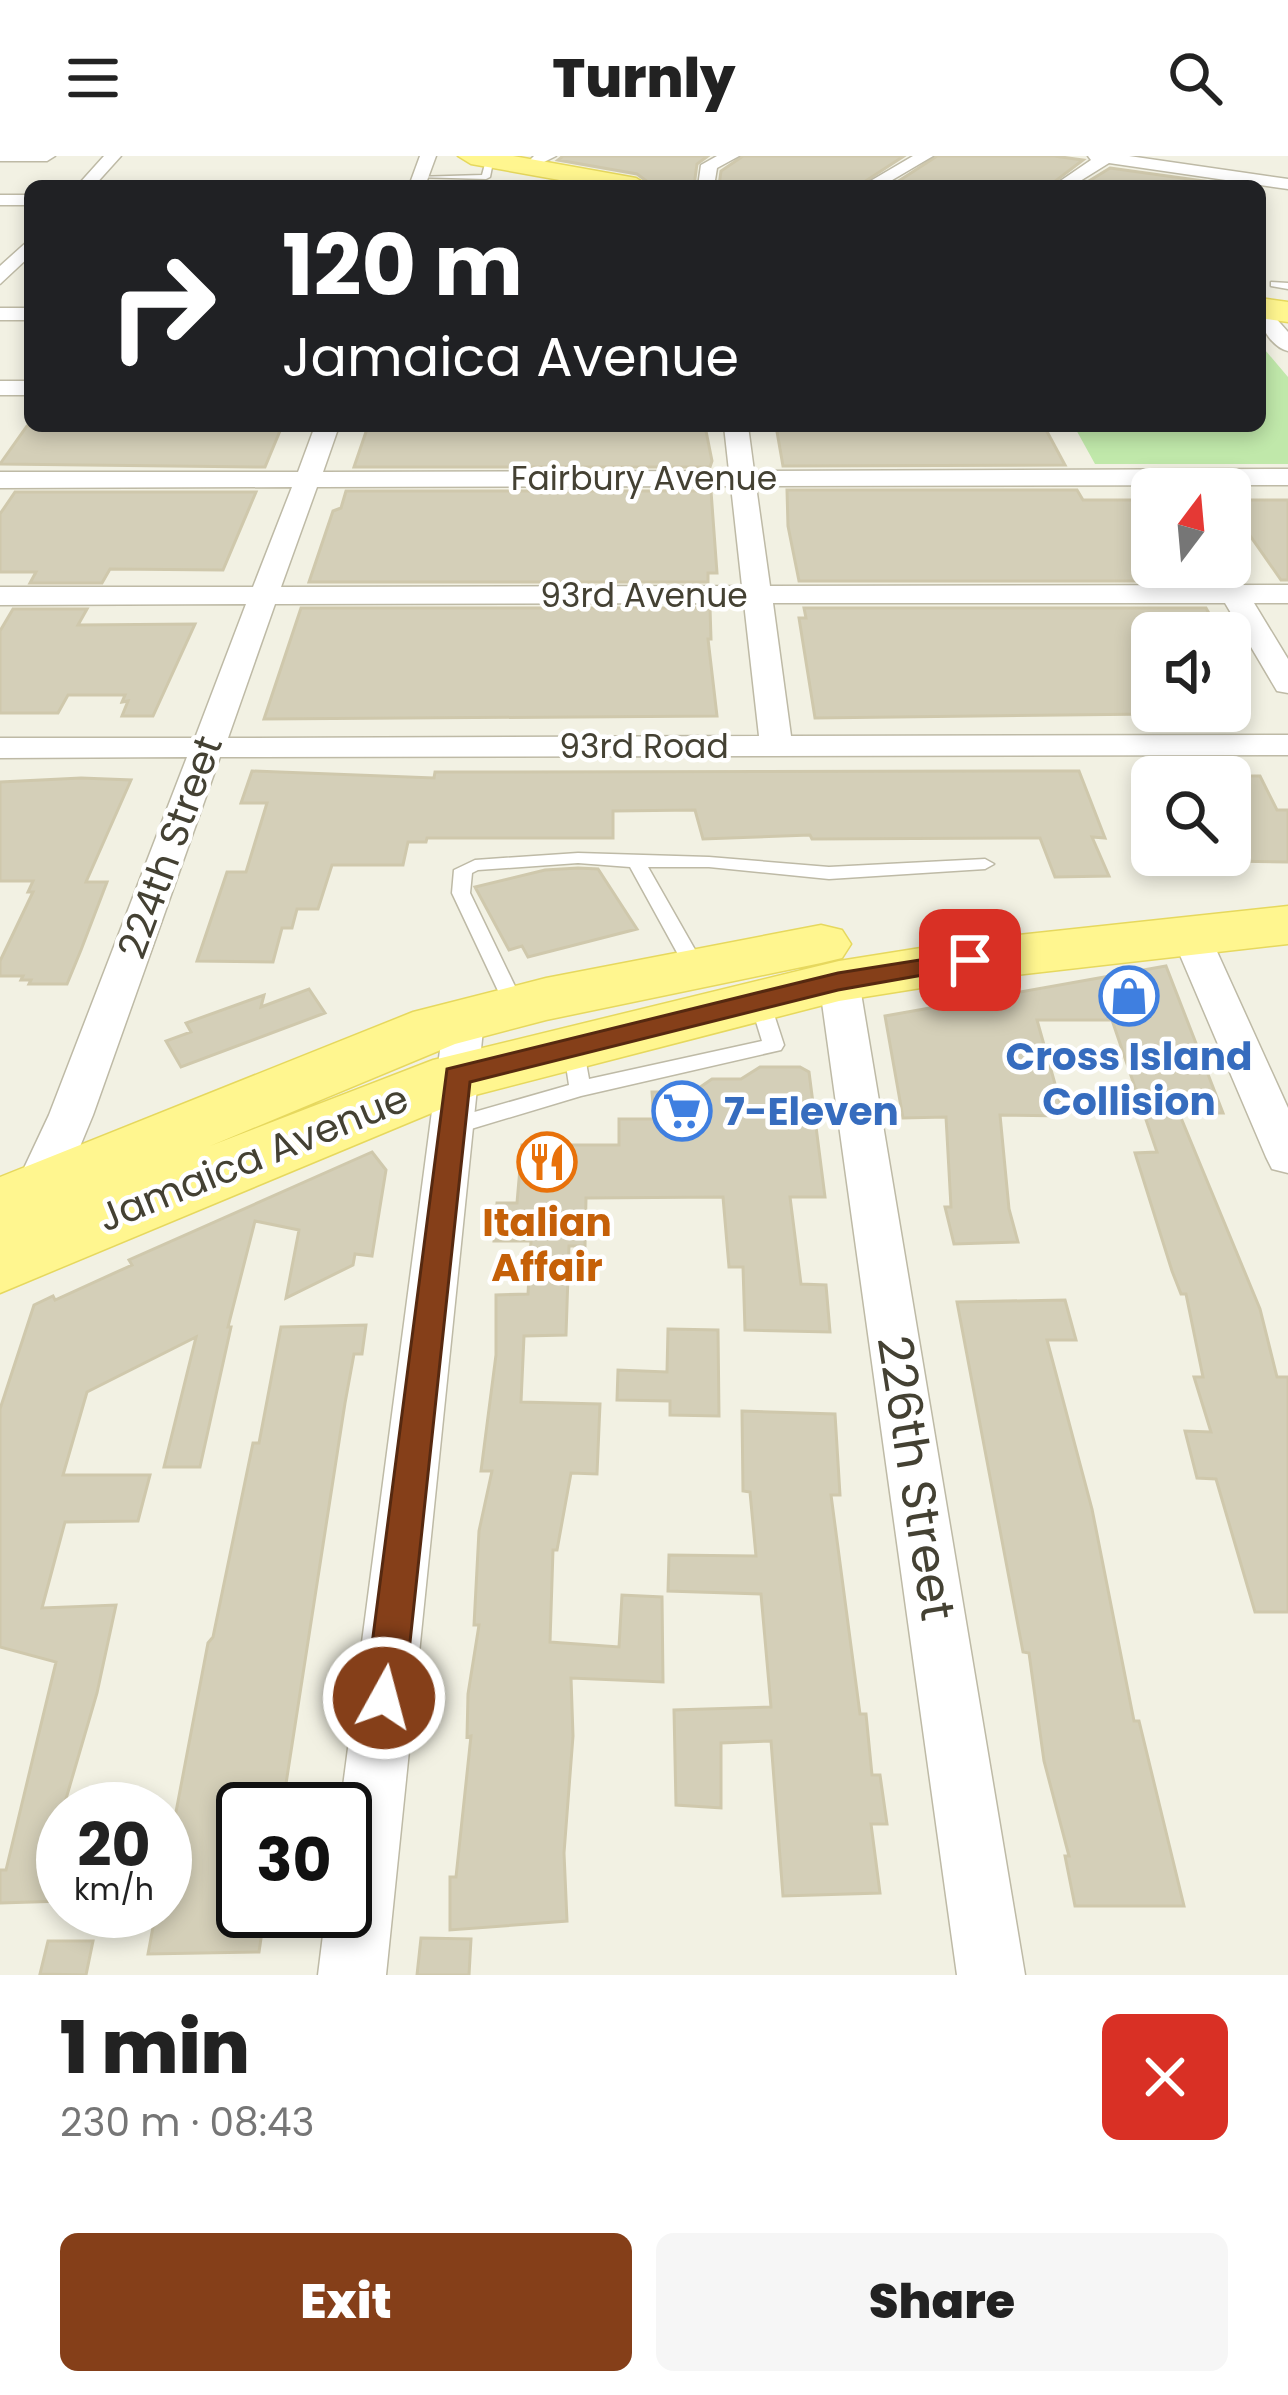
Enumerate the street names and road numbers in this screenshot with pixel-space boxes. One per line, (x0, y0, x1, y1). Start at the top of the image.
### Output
street label: Fairbury Avenue (511, 455, 777, 502)
street label: 93rd Avenue (540, 572, 748, 619)
street label: 93rd Road (559, 723, 729, 770)
street label: 224th Street (104, 728, 236, 966)
street label: Jamaica Avenue (90, 1071, 416, 1245)
street label: 226th Street (860, 1331, 972, 1625)

